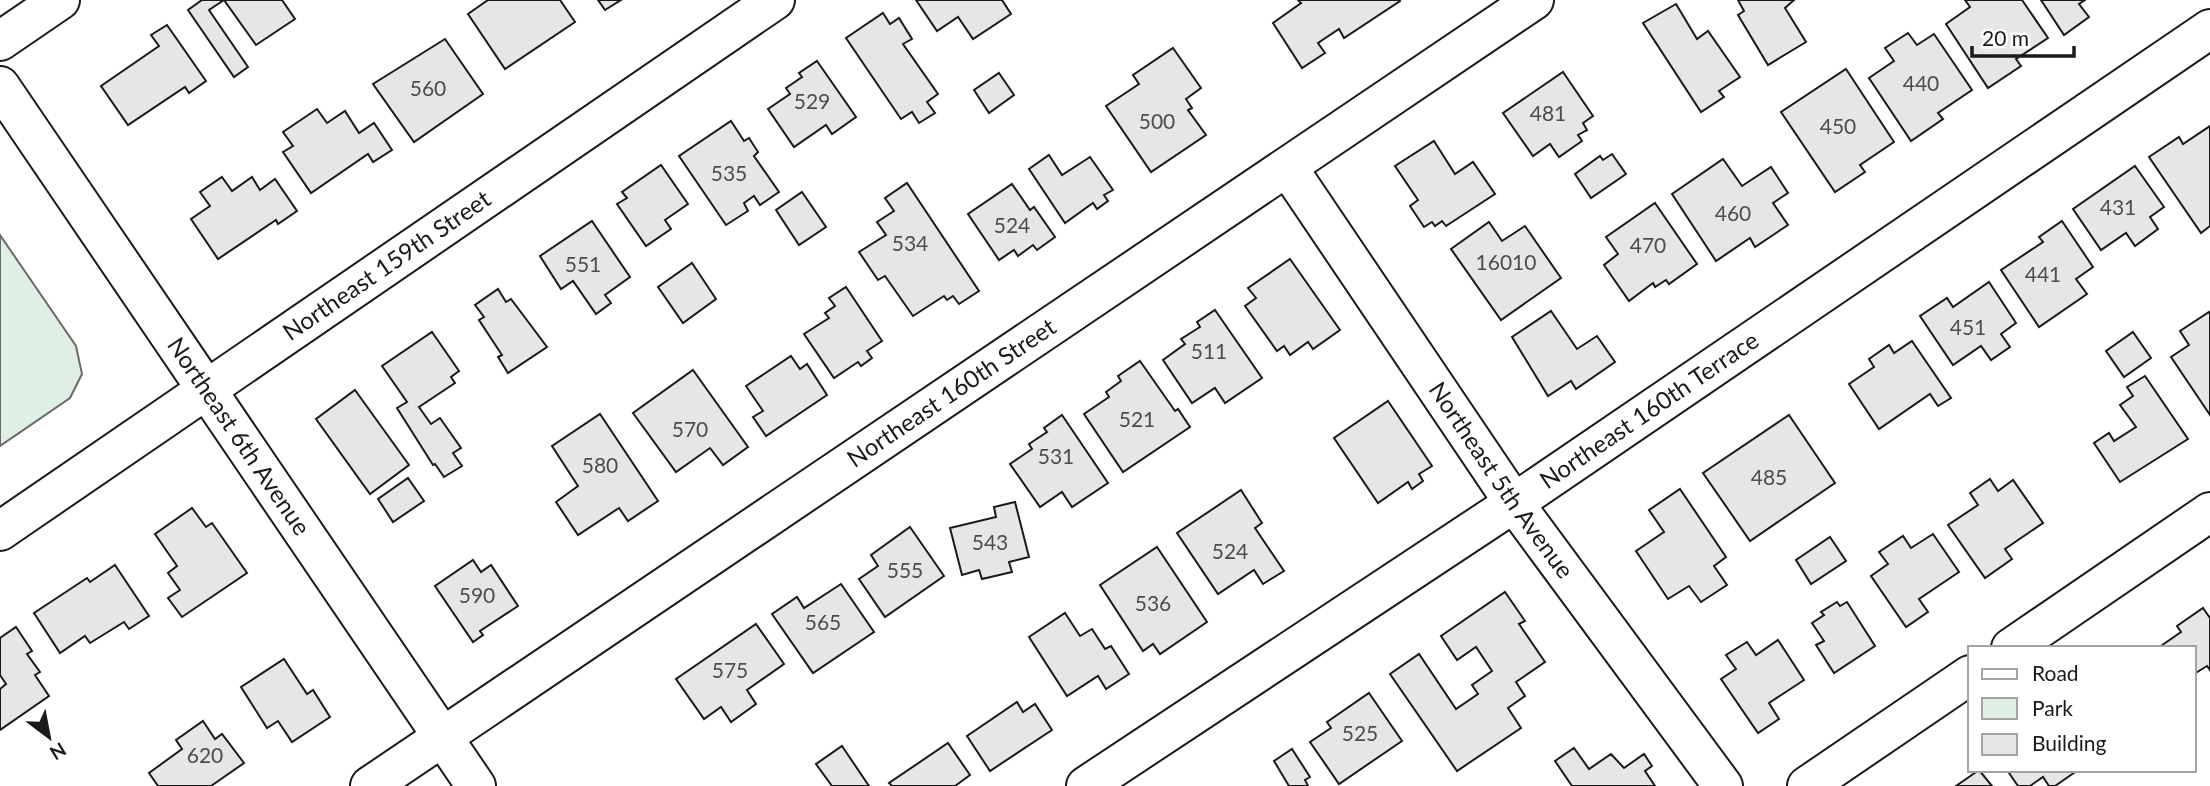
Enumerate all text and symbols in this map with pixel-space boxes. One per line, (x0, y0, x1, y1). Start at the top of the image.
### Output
scale bar (1972, 14, 2074, 58)
text: 20 m (1982, 25, 2029, 50)
house number: 440 (1903, 70, 1939, 95)
house number: 560 (410, 75, 446, 100)
house number: 529 (794, 88, 830, 113)
house number: 481 (1530, 100, 1566, 125)
house number: 500 (1139, 108, 1175, 133)
house number: 450 (1820, 113, 1856, 138)
house number: 535 (711, 160, 747, 185)
street label: Northeast 159th Street (277, 183, 496, 346)
house number: 431 (2100, 194, 2136, 219)
house number: 460 (1715, 200, 1751, 225)
house number: 524 (994, 212, 1030, 237)
house number: 534 (892, 230, 928, 255)
house number: 470 (1630, 232, 1666, 257)
house number: 16010 (1476, 249, 1536, 274)
house number: 551 (565, 251, 601, 276)
house number: 441 (2025, 261, 2061, 286)
street label: Northeast 160th Street (841, 311, 1061, 473)
house number: 451 (1950, 314, 1986, 339)
street label: Northeast 160th Terrace (1534, 325, 1764, 494)
street label: Northeast 6th Avenue (162, 331, 317, 540)
house number: 511 (1191, 338, 1227, 363)
street label: Northeast 5th Avenue (1423, 376, 1581, 583)
house number: 521 (1119, 406, 1155, 431)
house number: 570 (672, 416, 708, 441)
house number: 531 (1038, 443, 1074, 468)
house number: 580 (582, 452, 618, 477)
house number: 485 (1751, 464, 1787, 489)
house number: 543 (972, 529, 1008, 554)
house number: 524 (1212, 538, 1248, 563)
house number: 555 (887, 557, 923, 582)
house number: 590 (459, 582, 495, 607)
house number: 536 (1135, 590, 1171, 615)
house number: 565 (805, 609, 841, 634)
legend (1968, 646, 2196, 772)
house number: 575 (712, 657, 748, 682)
text: Road (2032, 660, 2079, 685)
text: Park (2032, 695, 2073, 720)
north arrow (14, 702, 84, 772)
house number: 525 (1342, 720, 1378, 745)
text: Building (2032, 730, 2107, 755)
text: N (46, 738, 71, 765)
house number: 620 (187, 742, 223, 767)

